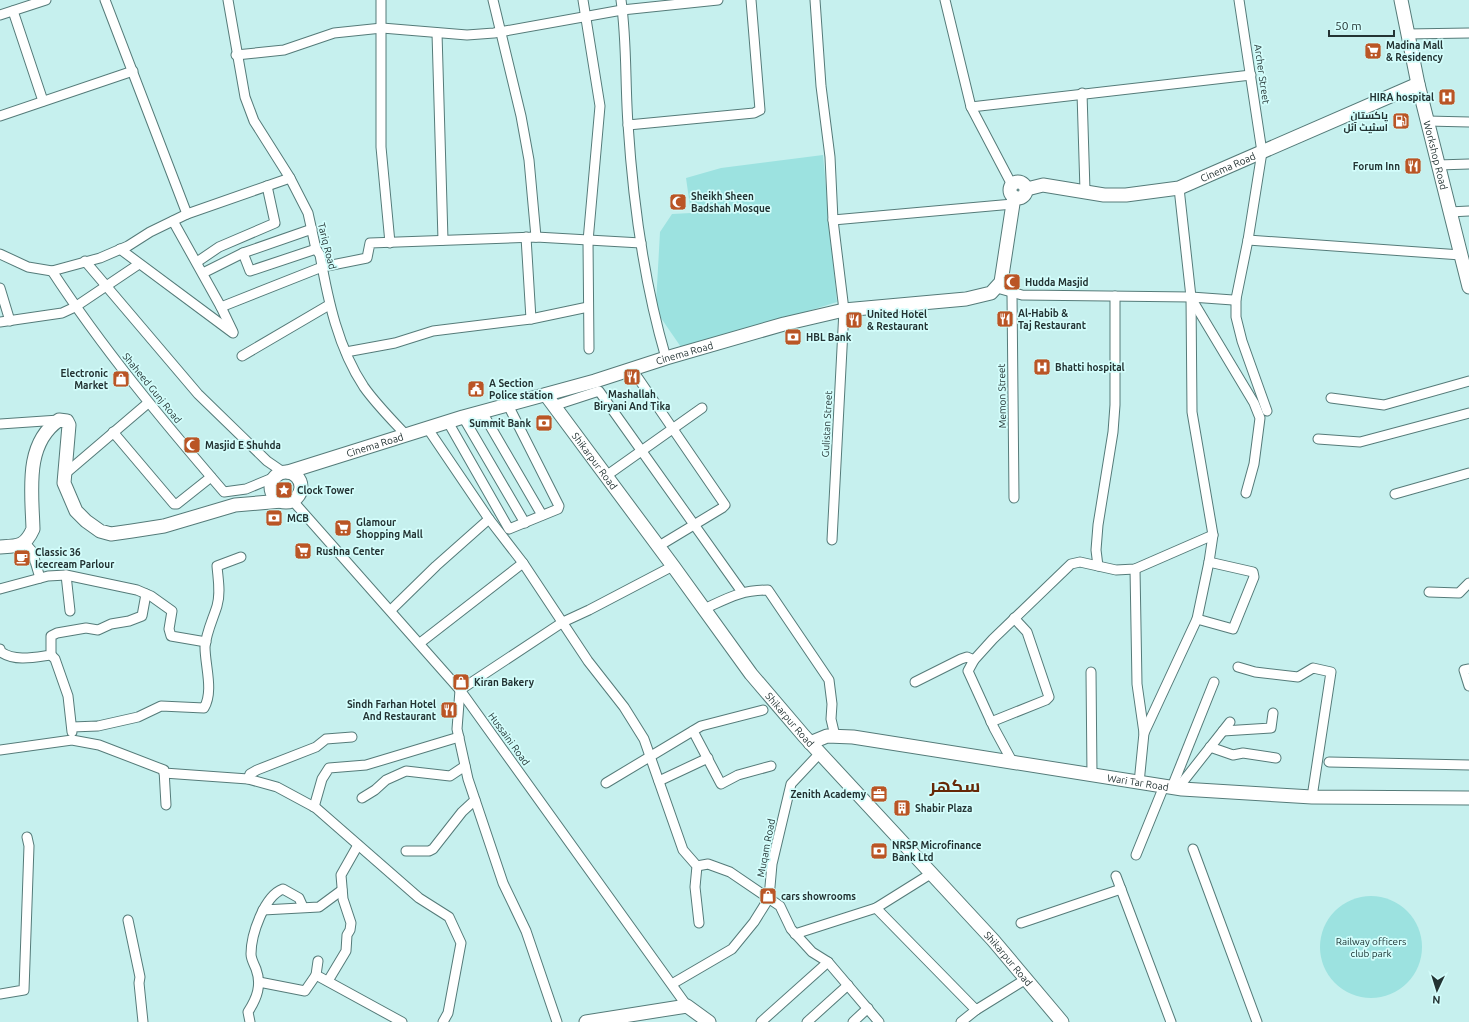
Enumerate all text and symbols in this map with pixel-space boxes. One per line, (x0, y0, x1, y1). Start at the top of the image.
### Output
scale bar (1329, 12, 1394, 38)
text: 50 m (1335, 19, 1362, 32)
place label: Madina Mall & Residency (1386, 40, 1444, 63)
supermarket icon: Madina Mall & Residency (1363, 41, 1383, 61)
street label: Archer Street (1252, 43, 1272, 105)
hospital icon: HIRA hospital (1437, 87, 1457, 107)
place label: HIRA hospital (1370, 92, 1434, 103)
place label: پاکستان اسٹیٹ آئل (1343, 110, 1388, 134)
fuel station icon: پاکستان اسٹیٹ آئل (1391, 111, 1411, 131)
street label: Workshop Road (1422, 119, 1450, 191)
street label: Cinema Road (1199, 150, 1257, 184)
restaurant icon: Forum Inn (1403, 156, 1423, 176)
place label: Forum Inn (1353, 161, 1400, 172)
place label: Sheikh Sheen Badshah Mosque (691, 191, 771, 214)
mosque icon: Sheikh Sheen Badshah Mosque (668, 192, 688, 212)
street label: Tariq Road (316, 222, 338, 271)
mosque icon: Hudda Masjid (1002, 272, 1022, 292)
place label: Hudda Masjid (1025, 277, 1088, 288)
place label: Al-Habib & Taj Restaurant (1018, 308, 1087, 331)
place label: United Hotel & Restaurant (867, 309, 929, 332)
restaurant icon: Al-Habib & Taj Restaurant (995, 309, 1015, 329)
restaurant icon: United Hotel & Restaurant (844, 310, 864, 330)
bank icon: HBL Bank (783, 327, 803, 347)
place label: HBL Bank (806, 332, 852, 343)
street label: Cinema Road (654, 339, 714, 366)
street label: Shaheed Gunj Road (120, 351, 184, 425)
hospital icon: Bhatti hospital (1032, 357, 1052, 377)
place label: Bhatti hospital (1055, 362, 1125, 373)
street label: Memon Street (996, 364, 1008, 428)
restaurant icon: Mashallah Biryani And Tika (622, 367, 642, 387)
place label: Electronic Market (60, 368, 109, 391)
shop icon: Electronic Market (111, 369, 131, 389)
place label: A Section Police station (489, 378, 553, 401)
public building icon: A Section Police station (466, 379, 486, 399)
place label: Mashallah Biryani And Tika (594, 389, 670, 412)
street label: Gulistan Street (820, 390, 834, 458)
bank icon: Summit Bank (534, 413, 554, 433)
place label: Summit Bank (469, 418, 531, 429)
street label: Shikarpur Road (570, 430, 620, 492)
street label: Cinema Road (345, 431, 405, 459)
mosque icon: Masjid E Shuhda (182, 435, 202, 455)
place label: Masjid E Shuhda (205, 440, 281, 451)
place icon: Clock Tower (274, 480, 294, 500)
place label: Clock Tower (297, 485, 355, 496)
bank icon: MCB (264, 508, 284, 528)
place label: MCB (287, 513, 309, 524)
place label: Glamour Shopping Mall (356, 517, 423, 540)
supermarket icon: Glamour Shopping Mall (333, 518, 353, 538)
supermarket icon: Rushna Center (293, 541, 313, 561)
place label: Rushna Center (316, 546, 385, 557)
place label: Classic 36 Icecream Parlour (35, 547, 115, 570)
cafe icon: Classic 36 Icecream Parlour (12, 548, 32, 568)
shop icon: Kiran Bakery (451, 672, 471, 692)
place label: Kiran Bakery (474, 677, 535, 688)
street label: Shikarpur Road (764, 690, 816, 749)
place label: Sindh Farhan Hotel And Restaurant (347, 699, 437, 722)
restaurant icon: Sindh Farhan Hotel And Restaurant (439, 700, 459, 720)
street label: Hussaini Road (486, 711, 532, 768)
street label: Wari Tar Road (1106, 772, 1170, 792)
district label: سکھر (929, 775, 980, 797)
office icon: Zenith Academy (869, 784, 889, 804)
place label: Zenith Academy (790, 789, 867, 800)
building icon: Shabir Plaza (892, 798, 912, 818)
place label: Shabir Plaza (915, 803, 972, 814)
street label: Muqam Road (755, 818, 777, 878)
place label: NRSP Microfinance Bank Ltd (892, 840, 982, 863)
bank icon: NRSP Microfinance Bank Ltd (869, 841, 889, 861)
shop icon: cars showrooms (758, 886, 778, 906)
place label: cars showrooms (781, 891, 856, 902)
street label: Shikarpur Road (982, 929, 1035, 988)
park label: Railway officers club park (1336, 936, 1406, 959)
north arrow (1417, 970, 1457, 1010)
text: N (1432, 994, 1441, 1006)

